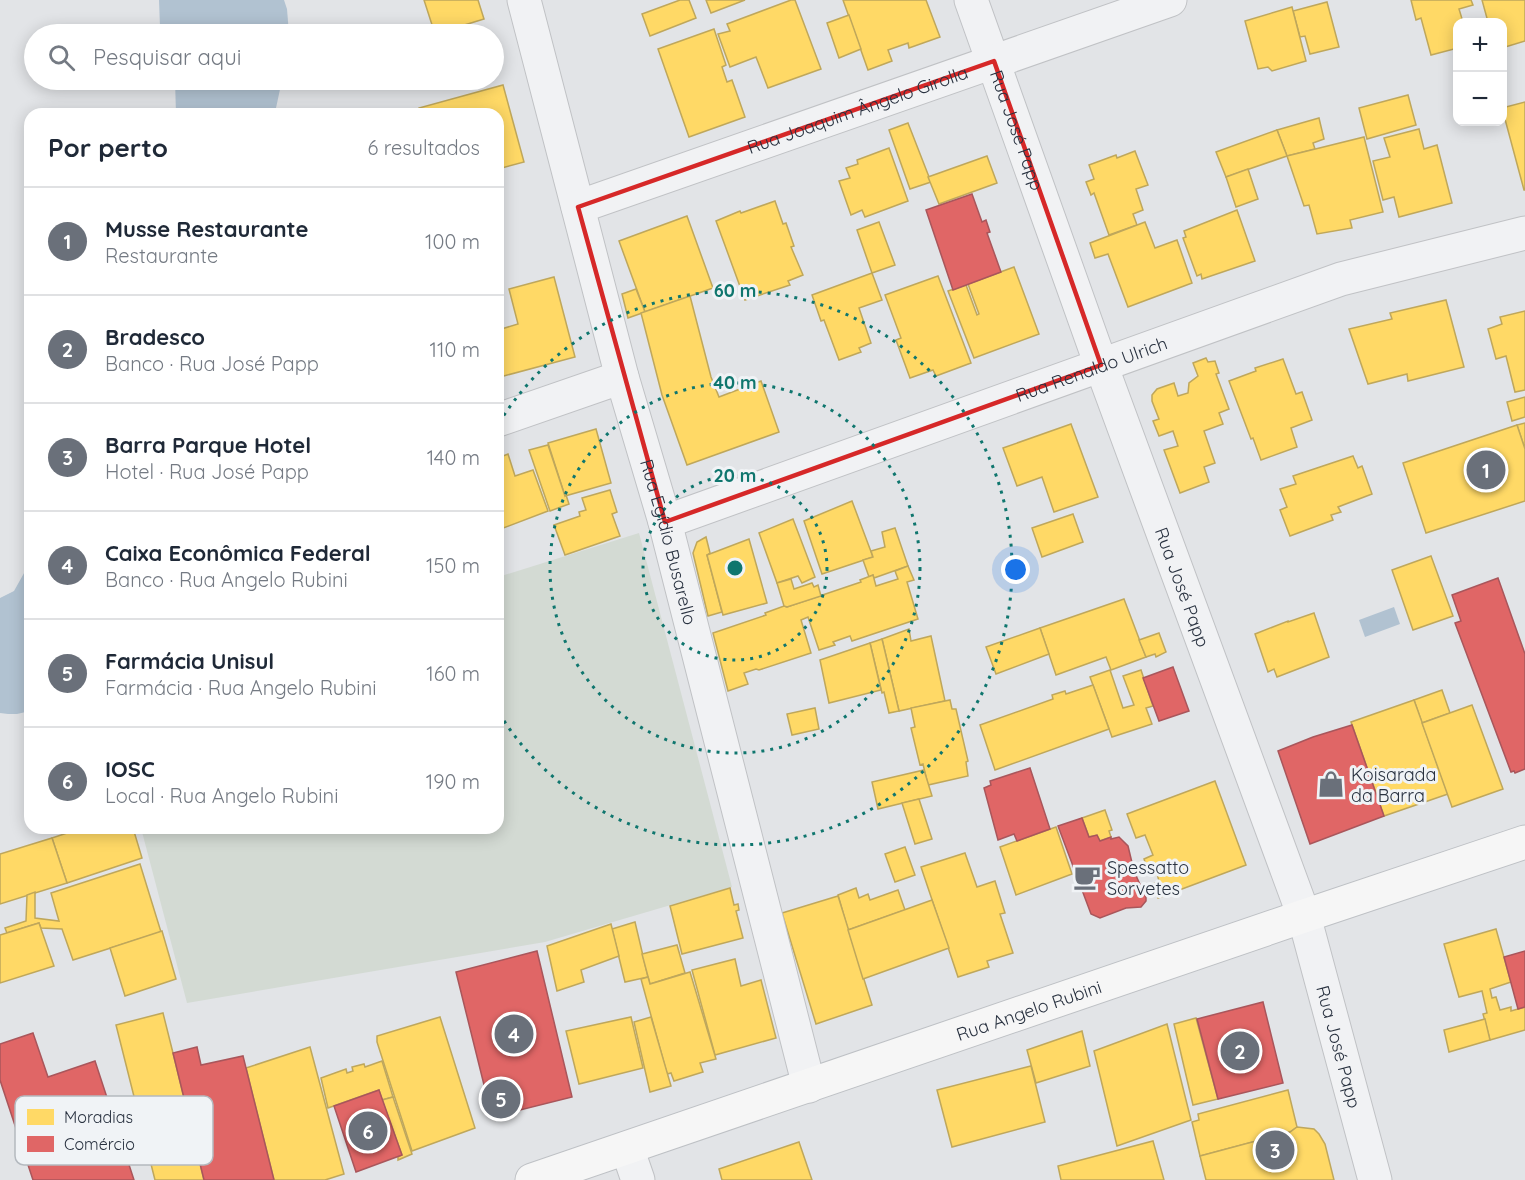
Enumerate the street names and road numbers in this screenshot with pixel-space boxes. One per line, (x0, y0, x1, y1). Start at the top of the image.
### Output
street label: Rua Joaquim Ângelo Girolla (744, 60, 971, 158)
street label: Rua José Papp (985, 67, 1049, 193)
street label: Rua Renaldo Ulrich (1012, 331, 1170, 407)
street label: Rua Egídio Busarello (635, 456, 702, 627)
street label: Rua José Papp (1150, 524, 1215, 650)
street label: Rua Angelo Rubini (953, 975, 1104, 1046)
street label: Rua José Papp (1312, 983, 1367, 1111)

